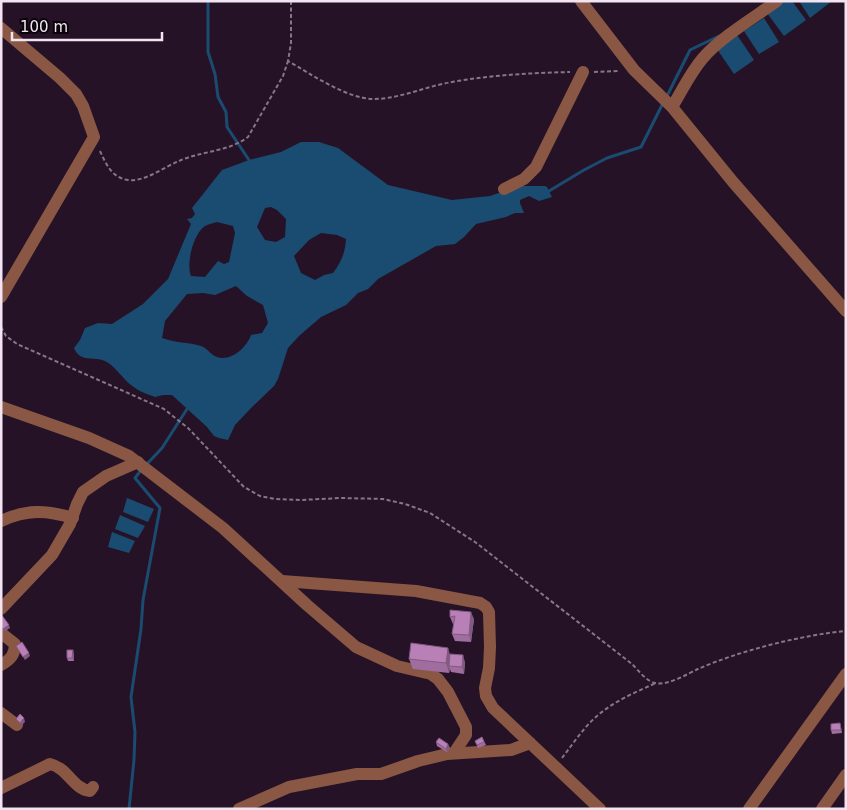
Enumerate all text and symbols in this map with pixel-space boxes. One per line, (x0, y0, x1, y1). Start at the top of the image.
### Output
scale bar (12, 10, 162, 42)
text: 100 m (20, 18, 68, 36)

